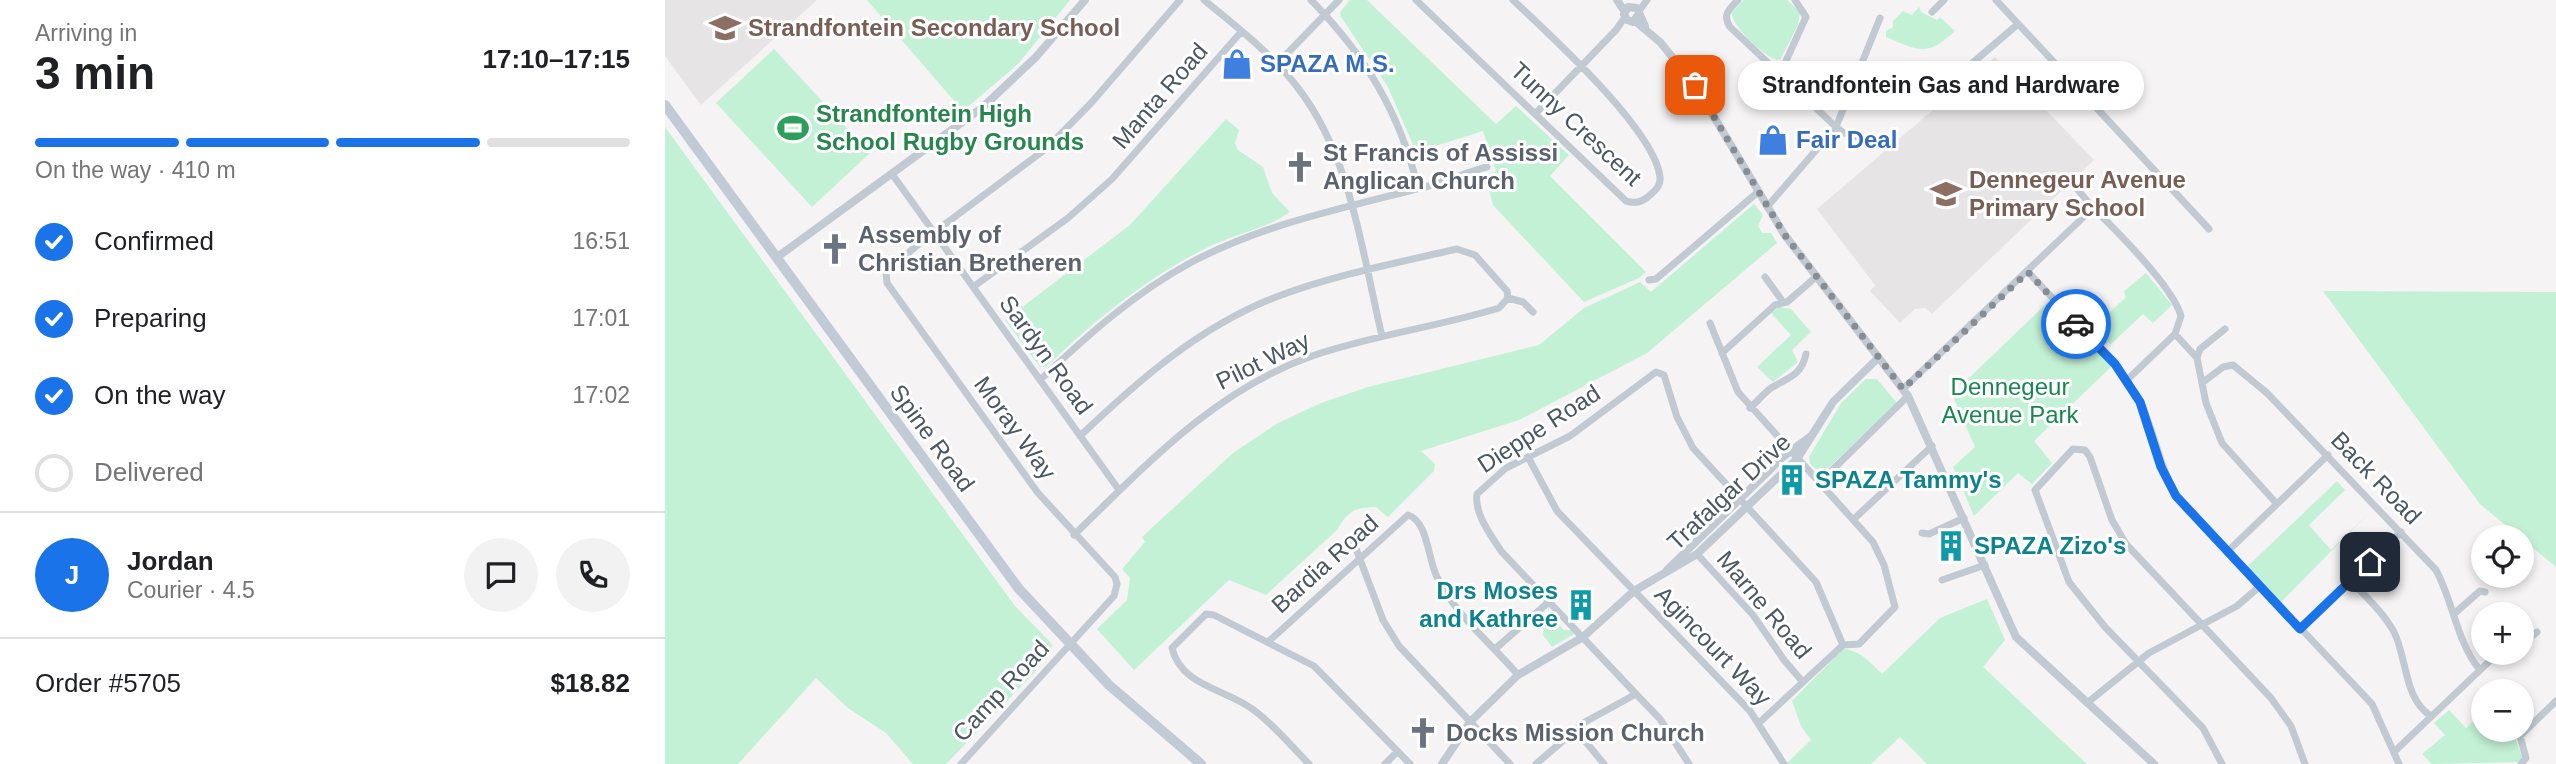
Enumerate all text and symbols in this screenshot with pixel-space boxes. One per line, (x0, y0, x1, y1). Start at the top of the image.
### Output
school or university icon: Strandfontein Secondary School (708, 11, 742, 45)
place label: Strandfontein Secondary School (748, 14, 1120, 41)
text: Arriving in (35, 20, 137, 46)
street label: Manta Road (1107, 37, 1213, 154)
text: 17:10–17:15 (483, 44, 630, 74)
text: 3 min (35, 47, 155, 99)
shop icon: SPAZA M.S. (1220, 47, 1254, 81)
place label: SPAZA M.S. (1260, 50, 1395, 77)
pin (1665, 55, 1725, 115)
street label: Tunny Crescent (1506, 56, 1647, 191)
callout: Strandfontein Gas and Hardware (1737, 60, 2143, 110)
icon: bag (1676, 66, 1714, 104)
text: Strandfontein Gas and Hardware (1762, 72, 2120, 98)
place label: Strandfontein High School Rugby Grounds (816, 100, 1084, 155)
sports icon: Strandfontein High School Rugby Grounds (776, 111, 810, 145)
shop icon: Fair Deal (1756, 123, 1790, 157)
place label: Fair Deal (1796, 126, 1897, 153)
place label: St Francis of Assissi Anglican Church (1323, 139, 1558, 194)
church icon: St Francis of Assissi Anglican Church (1283, 150, 1317, 184)
text: On the way · 410 m (35, 157, 236, 183)
place label: Dennegeur Avenue Primary School (1969, 166, 2186, 221)
school or university icon: Dennegeur Avenue Primary School (1929, 177, 1963, 211)
place label: Assembly of Christian Bretheren (858, 221, 1082, 276)
icon: check (35, 223, 73, 261)
text: Confirmed (94, 226, 214, 256)
text: 16:51 (572, 228, 630, 254)
church icon: Assembly of Christian Bretheren (818, 232, 852, 266)
courier (2041, 289, 2111, 359)
street label: Sardyn Road (994, 290, 1098, 419)
icon: check (35, 300, 73, 338)
text: Preparing (94, 303, 207, 333)
text: 17:01 (572, 305, 630, 331)
icon: car (2057, 305, 2095, 343)
street label: Pilot Way (1212, 326, 1314, 395)
street label: Moray Way (969, 371, 1062, 484)
park label: Dennegeur Avenue Park (1942, 373, 2079, 428)
icon: check (35, 377, 73, 415)
street label: Spine Road (885, 379, 980, 496)
street label: Dieppe Road (1473, 379, 1605, 478)
text: On the way (94, 380, 226, 410)
text: 17:02 (572, 382, 630, 408)
street label: Back Road (2326, 426, 2427, 529)
street label: Trafalgar Drive (1662, 428, 1796, 555)
text: Delivered (94, 457, 204, 487)
building icon: SPAZA Tammy's (1775, 463, 1809, 497)
place label: SPAZA Tammy's (1815, 466, 2002, 493)
street label: Bardia Road (1266, 509, 1383, 618)
map controls (2471, 525, 2534, 742)
button: locate (2471, 525, 2534, 588)
building icon: SPAZA Zizo's (1934, 529, 1968, 563)
place label: SPAZA Zizo's (1974, 532, 2126, 559)
pin (2340, 532, 2400, 592)
button: chat (464, 538, 538, 612)
button: phone (556, 538, 630, 612)
icon: home (2351, 543, 2389, 581)
street label: Marne Road (1712, 545, 1817, 664)
text: Jordan (127, 546, 214, 576)
text: J (65, 560, 79, 590)
text: Courier · 4.5 (127, 577, 255, 603)
place label: Drs Moses and Kathree (1419, 577, 1558, 632)
street label: Agincourt Way (1650, 580, 1777, 711)
building icon: Drs Moses and Kathree (1564, 588, 1598, 622)
button: + (2471, 602, 2534, 665)
street label: Camp Road (947, 635, 1054, 747)
text: Order #5705 (35, 668, 181, 698)
text: $18.82 (550, 668, 630, 698)
button: − (2471, 679, 2534, 742)
church icon: Docks Mission Church (1406, 716, 1440, 750)
place label: Docks Mission Church (1446, 719, 1705, 746)

